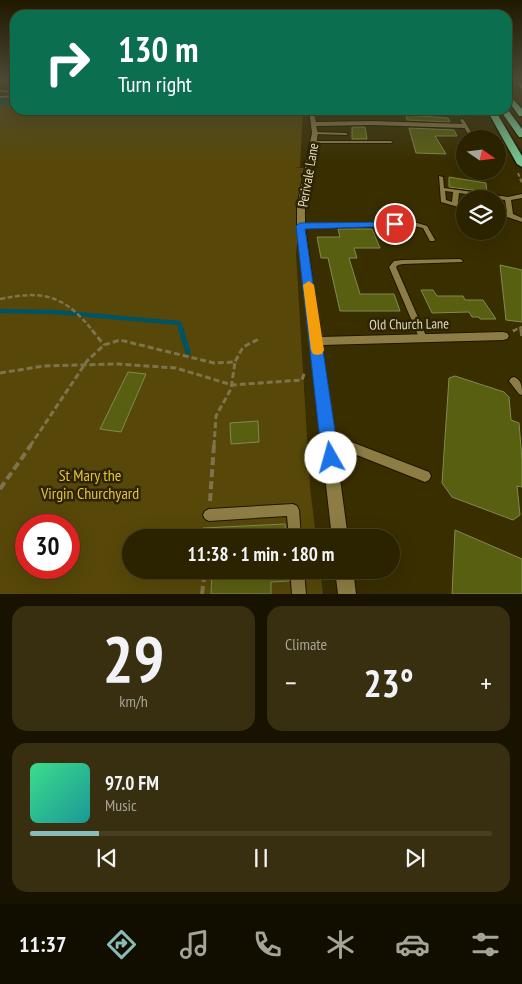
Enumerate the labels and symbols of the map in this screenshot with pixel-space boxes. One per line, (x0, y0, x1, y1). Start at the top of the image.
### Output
north arrow (456, 130, 506, 180)
street label: Perivale Lane (294, 141, 323, 208)
pin (374, 203, 416, 245)
street label: Old Church Lane (369, 314, 449, 334)
position arrow (304, 431, 356, 483)
park label: St Mary the Virgin Churchyard (40, 465, 139, 503)
speed limit sign: 30 (15, 514, 80, 579)

